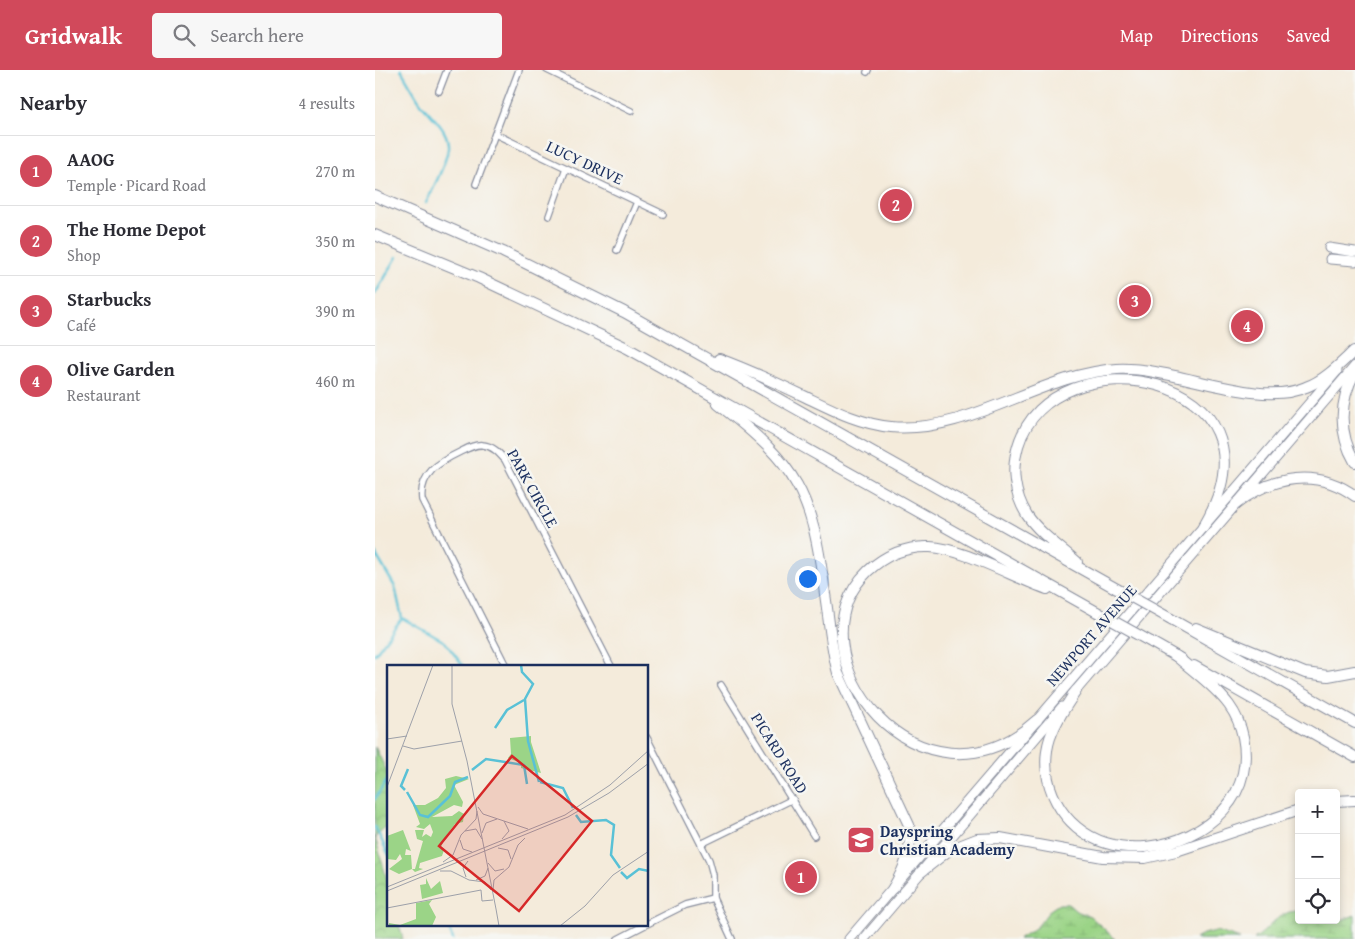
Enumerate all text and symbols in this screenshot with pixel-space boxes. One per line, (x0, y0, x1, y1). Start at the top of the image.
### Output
search box (152, 13, 502, 58)
text: Gridwalk (25, 18, 122, 53)
icon: search (170, 21, 198, 49)
text: Search here (210, 21, 304, 49)
text: Map (1120, 22, 1153, 49)
text: Directions (1181, 22, 1258, 49)
text: Saved (1286, 22, 1330, 49)
text: Nearby (20, 87, 87, 118)
text: 4 results (298, 91, 355, 115)
street label: LUCY DRIVE (543, 134, 627, 190)
text: AAOG (67, 145, 115, 173)
text: 1 (32, 159, 40, 183)
text: 270 m (315, 159, 355, 183)
text: Temple · Picard Road (67, 173, 206, 197)
pin: 2 (880, 186, 912, 224)
text: The Home Depot (67, 215, 206, 243)
text: 2 (32, 229, 40, 253)
text: 350 m (315, 229, 355, 253)
text: Shop (67, 243, 101, 267)
pin: 3 (1119, 282, 1151, 320)
text: Starbucks (67, 285, 151, 313)
text: 3 (32, 299, 40, 323)
text: 390 m (315, 299, 355, 323)
pin: 4 (1231, 307, 1263, 345)
text: Café (67, 313, 96, 337)
text: Olive Garden (67, 355, 175, 383)
text: 4 (32, 369, 40, 393)
text: 460 m (315, 369, 355, 393)
text: Restaurant (67, 383, 141, 407)
street label: PARK CIRCLE (501, 444, 565, 532)
your location (795, 566, 821, 592)
street label: NEWPORT AVENUE (1040, 579, 1142, 691)
inset map (387, 665, 649, 926)
street label: PICARD ROAD (745, 708, 815, 799)
map controls (1295, 789, 1340, 924)
button: + (1295, 789, 1340, 834)
place label: Dayspring Christian Academy (880, 819, 1015, 861)
school or university icon: Dayspring Christian Academy (846, 825, 876, 855)
button: − (1295, 834, 1340, 879)
pin: 1 (785, 858, 817, 896)
button: locate (1295, 879, 1340, 924)

